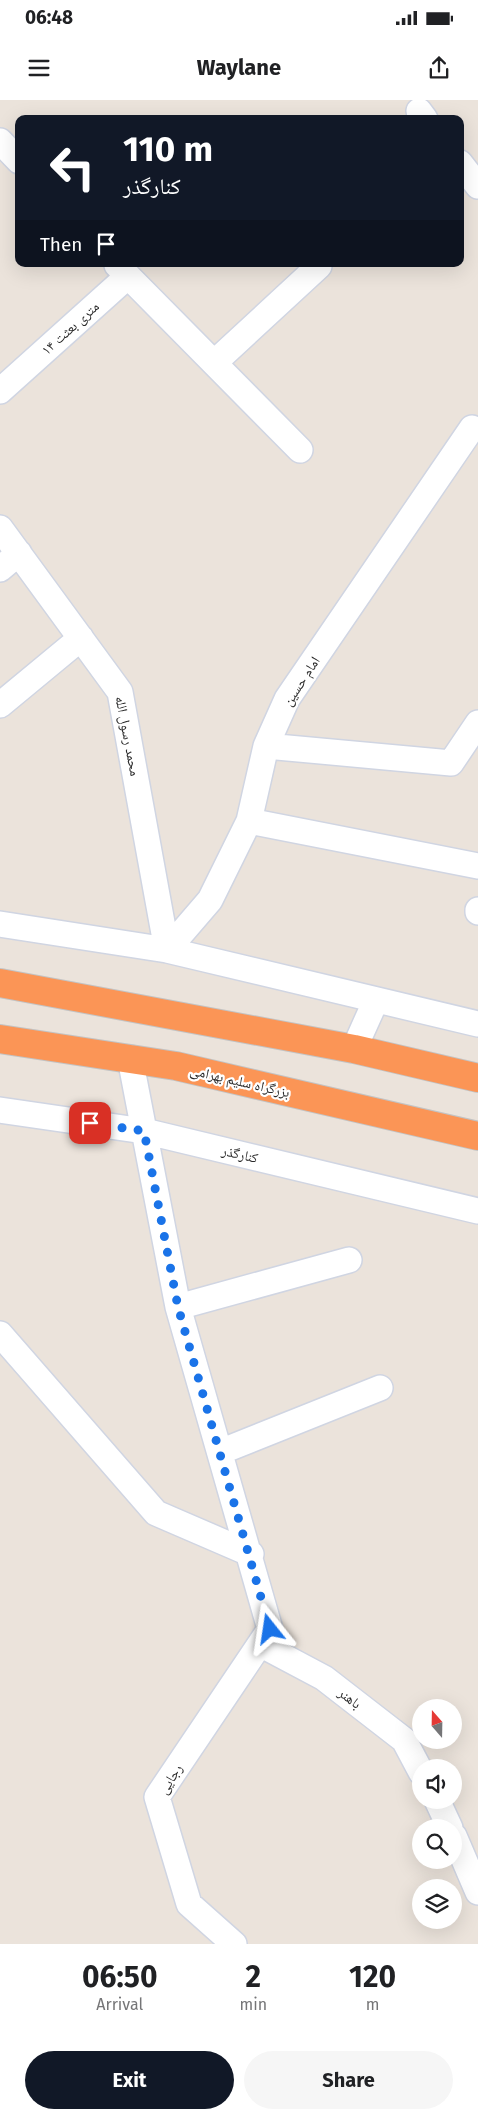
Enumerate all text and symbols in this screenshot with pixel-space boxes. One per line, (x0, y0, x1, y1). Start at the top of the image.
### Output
text: 06:48 (25, 6, 73, 29)
icon: menu (25, 54, 53, 82)
text: Waylane (197, 54, 281, 81)
icon: share (425, 54, 453, 82)
text: 110 m (123, 128, 213, 170)
icon: left (40, 135, 105, 200)
text: کنارگذر (123, 173, 181, 200)
icon: arrive (92, 230, 120, 258)
text: Then (40, 233, 82, 256)
street label: ۱۴ متری بعثت (38, 298, 103, 359)
street label: امام حسین (279, 653, 324, 710)
street label: محمد رسول الله (111, 695, 144, 778)
street label: بزرگراه سلیم بهرامی (188, 1062, 292, 1102)
pin (69, 1102, 111, 1144)
icon: arrive (76, 1109, 104, 1137)
street label: کنارگذر (219, 1142, 260, 1167)
position arrow (243, 1602, 295, 1654)
street label: باهنر (334, 1684, 365, 1713)
north arrow (412, 1699, 462, 1749)
map controls (412, 1699, 462, 1929)
button: sound (412, 1759, 462, 1809)
street label: رجایی (155, 1761, 186, 1797)
button: search (412, 1819, 462, 1869)
button: layers (412, 1879, 462, 1929)
text: 06:50 (82, 1959, 158, 1995)
text: 2 (246, 1959, 261, 1995)
text: 120 (349, 1959, 396, 1995)
text: Arrival (96, 1995, 143, 2014)
text: min (239, 1995, 267, 2014)
text: m (366, 1995, 379, 2014)
button: Exit (25, 2051, 234, 2109)
button: Share (244, 2051, 453, 2109)

